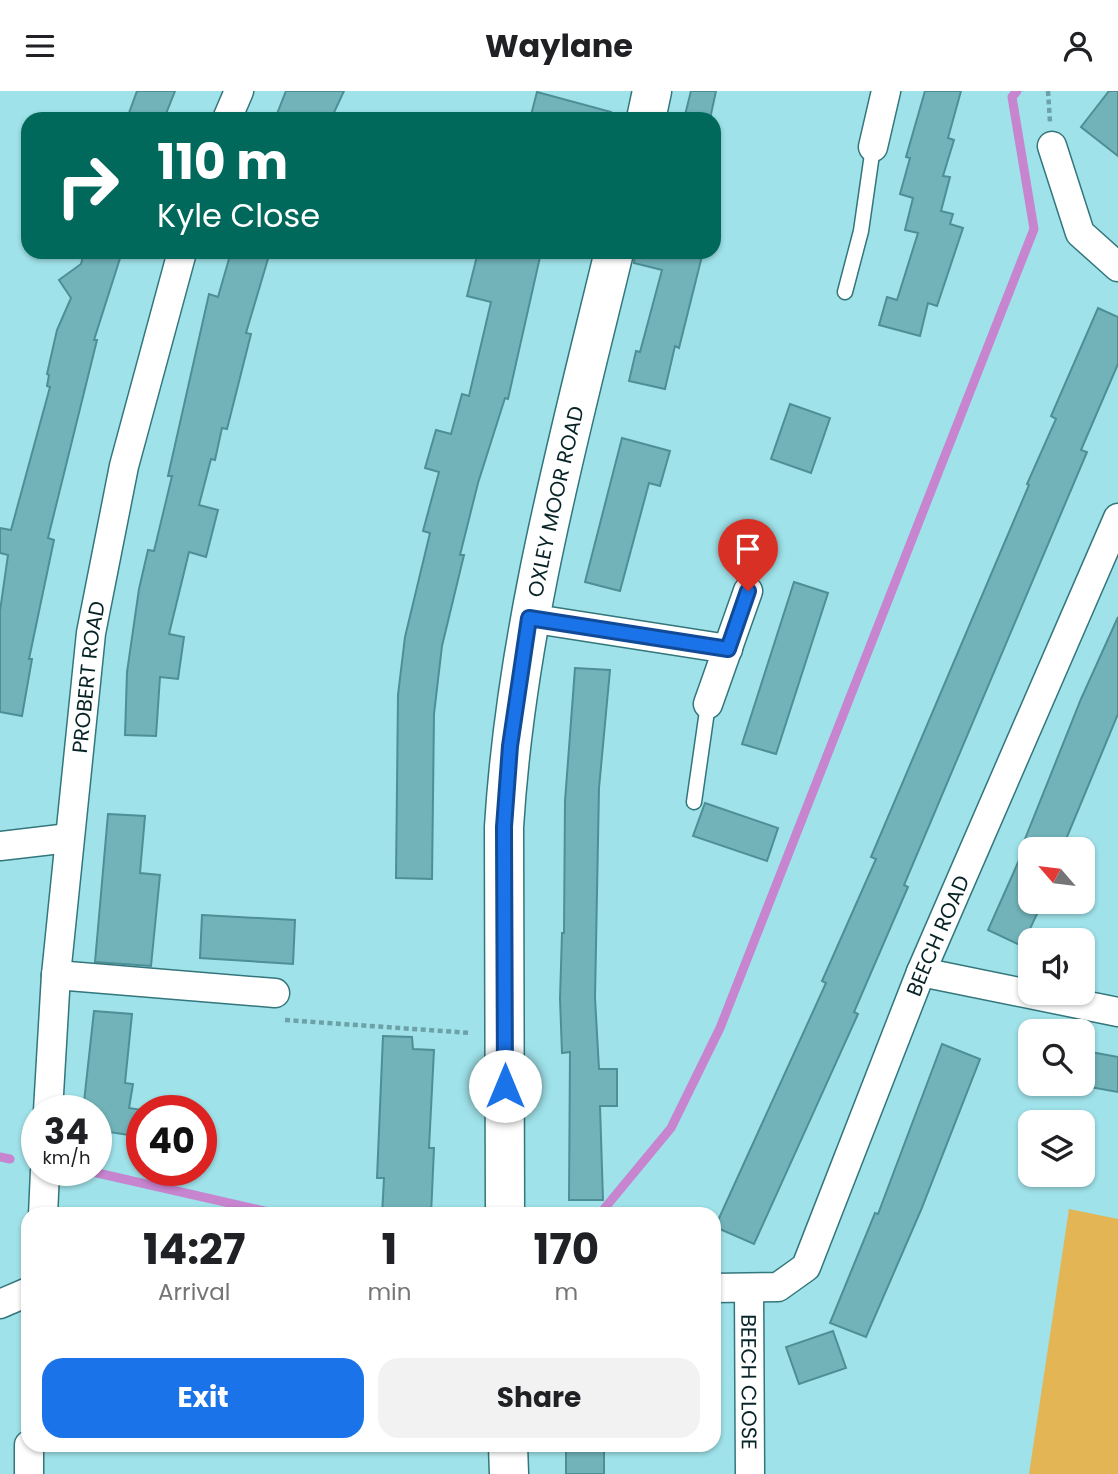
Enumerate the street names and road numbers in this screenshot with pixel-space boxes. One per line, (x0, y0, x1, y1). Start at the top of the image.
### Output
street label: OXLEY MOOR ROAD (520, 403, 590, 599)
street label: PROBERT ROAD (64, 598, 112, 754)
street label: BEECH ROAD (899, 870, 976, 1000)
street label: BEECH CLOSE (735, 1314, 764, 1450)

